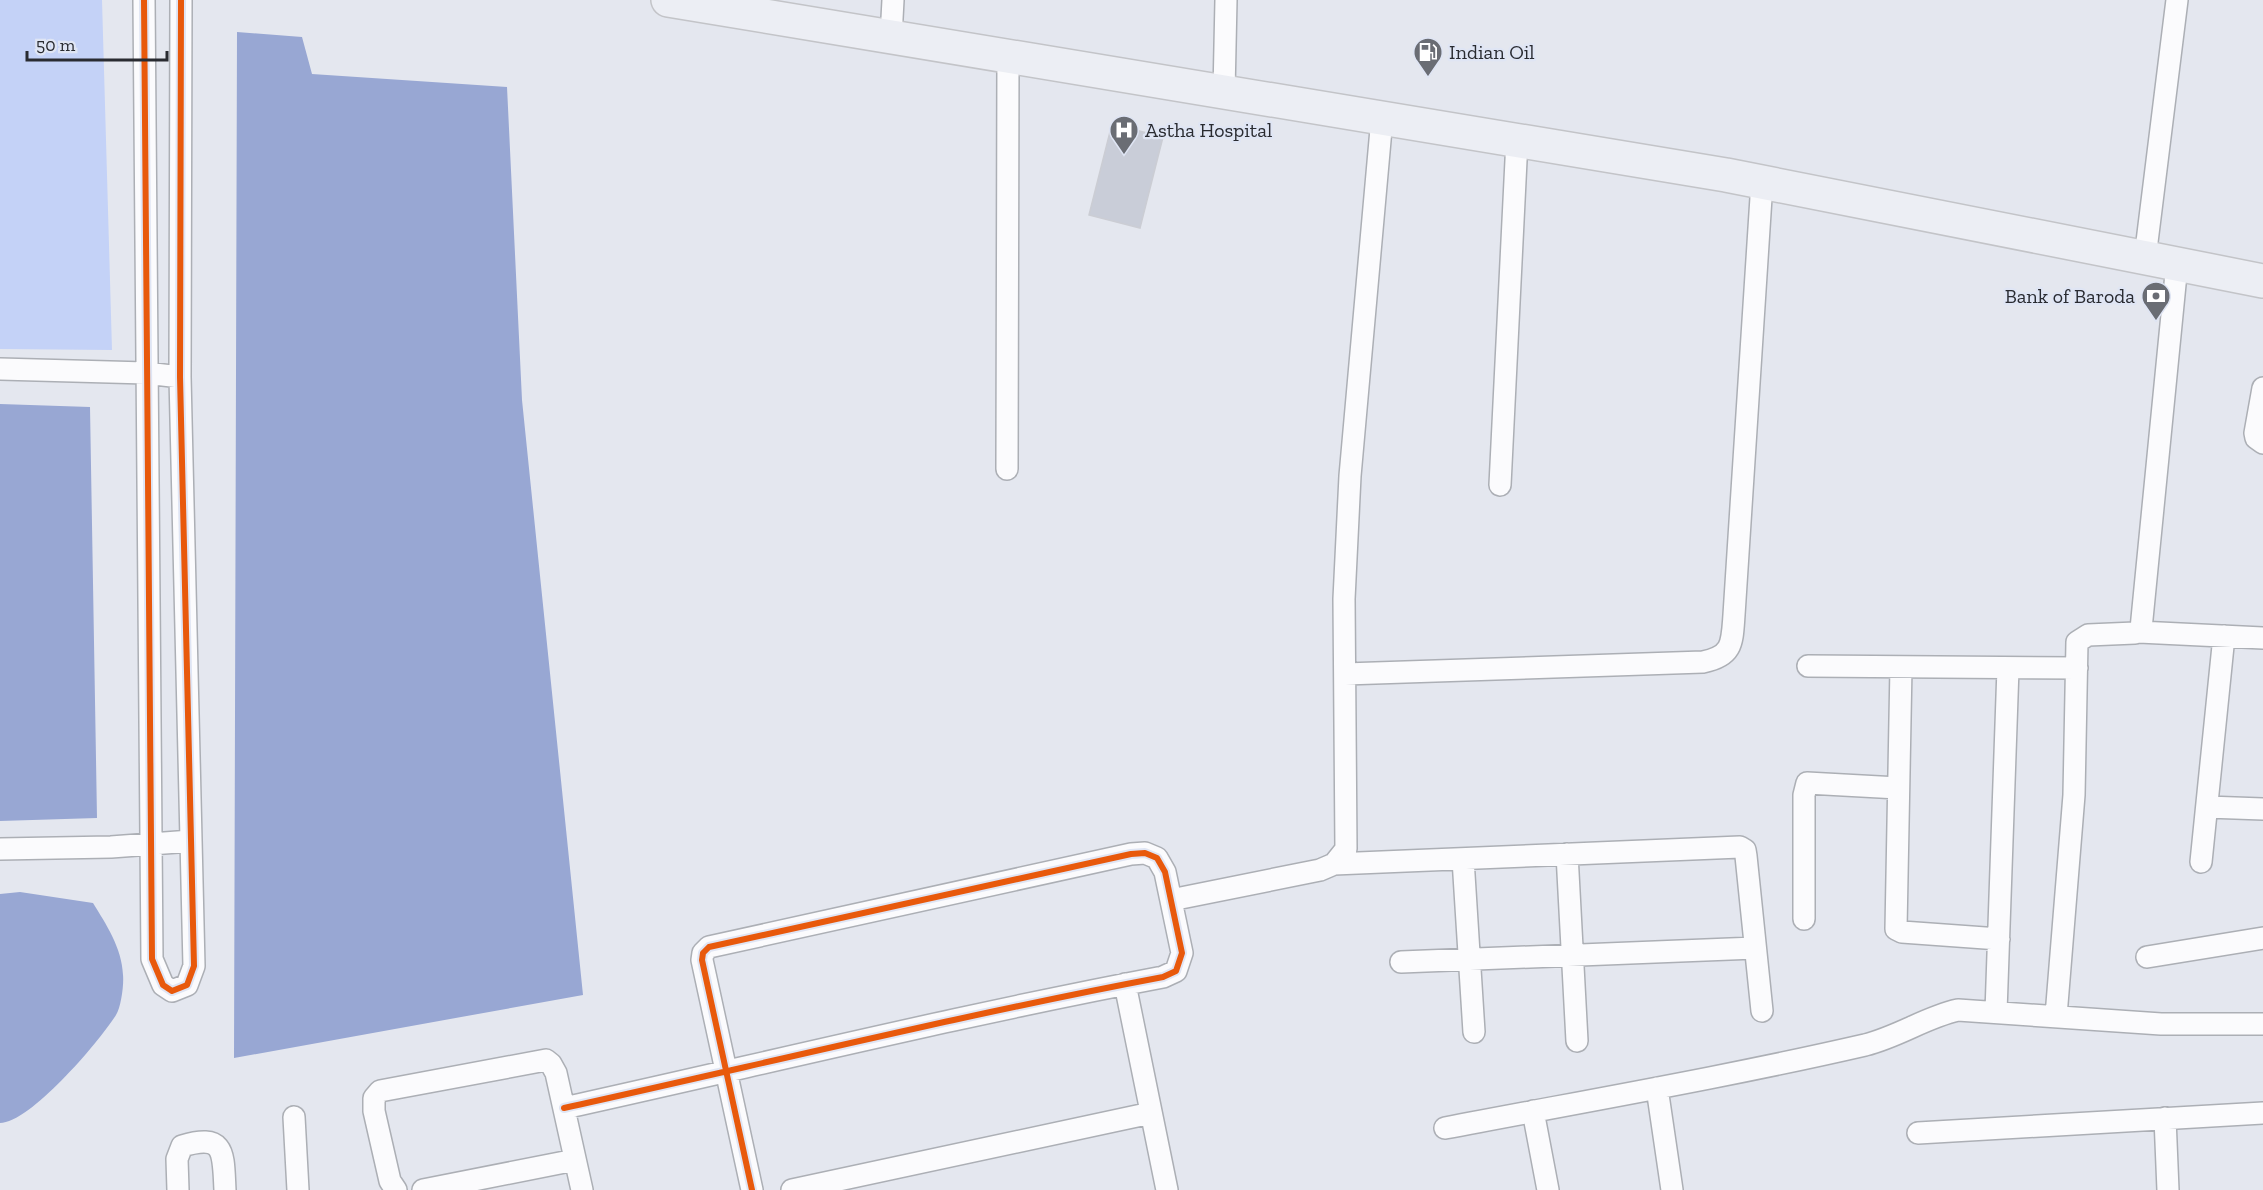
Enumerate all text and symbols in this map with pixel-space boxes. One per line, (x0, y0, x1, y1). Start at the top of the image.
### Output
scale bar (27, 24, 166, 62)
text: 50 m (36, 34, 76, 56)
fuel station icon: Indian Oil (1412, 36, 1444, 78)
place label: Indian Oil (1449, 40, 1535, 64)
hospital icon: Astha Hospital (1108, 114, 1140, 156)
place label: Astha Hospital (1145, 118, 1272, 142)
bank icon: Bank of Baroda (2140, 280, 2172, 322)
place label: Bank of Baroda (2005, 284, 2135, 308)

